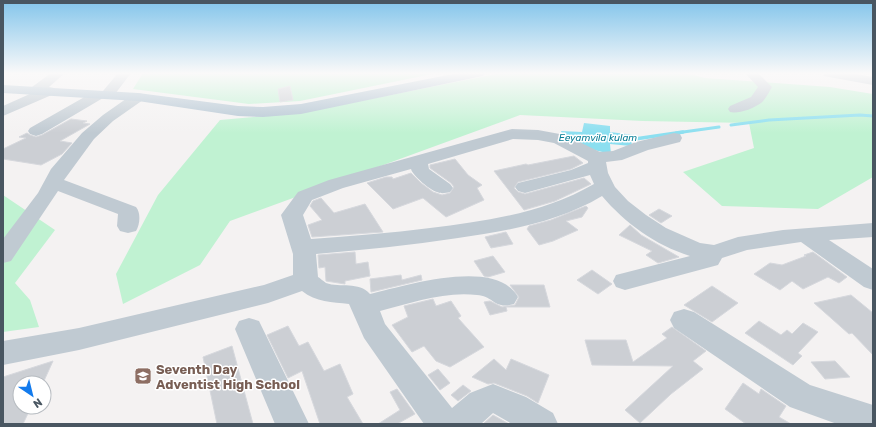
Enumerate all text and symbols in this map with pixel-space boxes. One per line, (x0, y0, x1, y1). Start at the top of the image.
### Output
water label: Eeyamvila kulam (559, 132, 637, 144)
place label: Seventh Day Adventist High School (156, 362, 300, 392)
school or university icon: Seventh Day Adventist High School (133, 366, 153, 386)
north arrow (12, 375, 52, 415)
text: N (30, 395, 44, 410)

